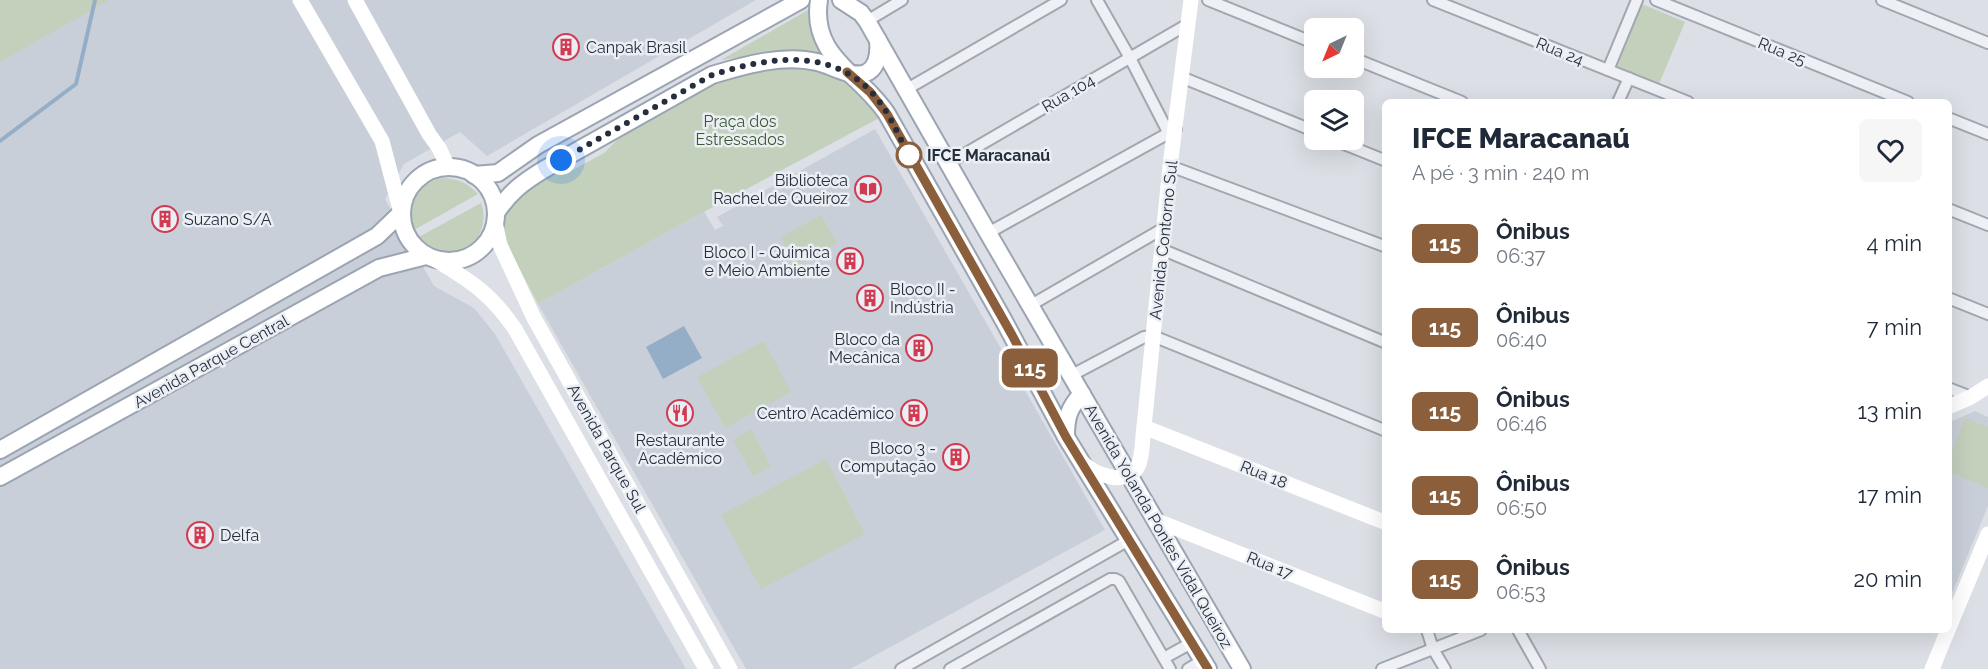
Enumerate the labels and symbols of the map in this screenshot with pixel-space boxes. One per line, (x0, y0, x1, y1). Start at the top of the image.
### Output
north arrow (1304, 18, 1364, 78)
building icon: Canpak Brasil (551, 32, 581, 62)
street label: Rua 24 (1533, 33, 1587, 70)
street label: Rua 25 (1755, 33, 1809, 70)
place label: Canpak Brasil (586, 38, 687, 57)
street label: Rua 104 (1038, 71, 1098, 116)
park label: Praça dos Estressados (696, 112, 785, 149)
marker: IFCE Maracanaú (896, 142, 922, 168)
your location (546, 145, 576, 175)
place label: IFCE Maracanaú (927, 146, 1050, 165)
street label: Avenida Contorno Sul (1146, 159, 1181, 321)
place label: Biblioteca Rachel de Queiroz (713, 171, 848, 208)
library icon: Biblioteca Rachel de Queiroz (853, 174, 883, 204)
building icon: Suzano S/A (150, 204, 180, 234)
place label: Suzano S/A (184, 210, 272, 229)
place label: Bloco I - Quimica e Meio Ambiente (704, 243, 830, 280)
building icon: Bloco I - Quimica e Meio Ambiente (835, 246, 865, 276)
place label: Bloco II - Indústria (890, 280, 956, 317)
building icon: Bloco II - Indústria (855, 283, 885, 313)
street label: Avenida Parque Central (131, 311, 292, 412)
place label: Bloco da Mecânica (829, 330, 900, 367)
building icon: Bloco da Mecânica (904, 333, 934, 363)
line badge: 115 (996, 348, 1064, 388)
street label: Avenida Parque Sul (563, 381, 650, 516)
restaurant icon: Restaurante Acadêmico (665, 398, 695, 428)
building icon: Centro Acadêmico (899, 398, 929, 428)
street label: Avenida Yolanda Pontes Vidal Queiroz (1081, 401, 1237, 652)
place label: Centro Acadêmico (757, 404, 894, 423)
place label: Restaurante Acadêmico (635, 431, 725, 468)
place label: Bloco 3 - Computação (840, 439, 936, 476)
building icon: Bloco 3 - Computação (941, 442, 971, 472)
street label: Rua 18 (1238, 456, 1290, 492)
building icon: Delfa (185, 520, 215, 550)
place label: Delfa (220, 526, 259, 545)
street label: Rua 17 (1244, 548, 1296, 583)

